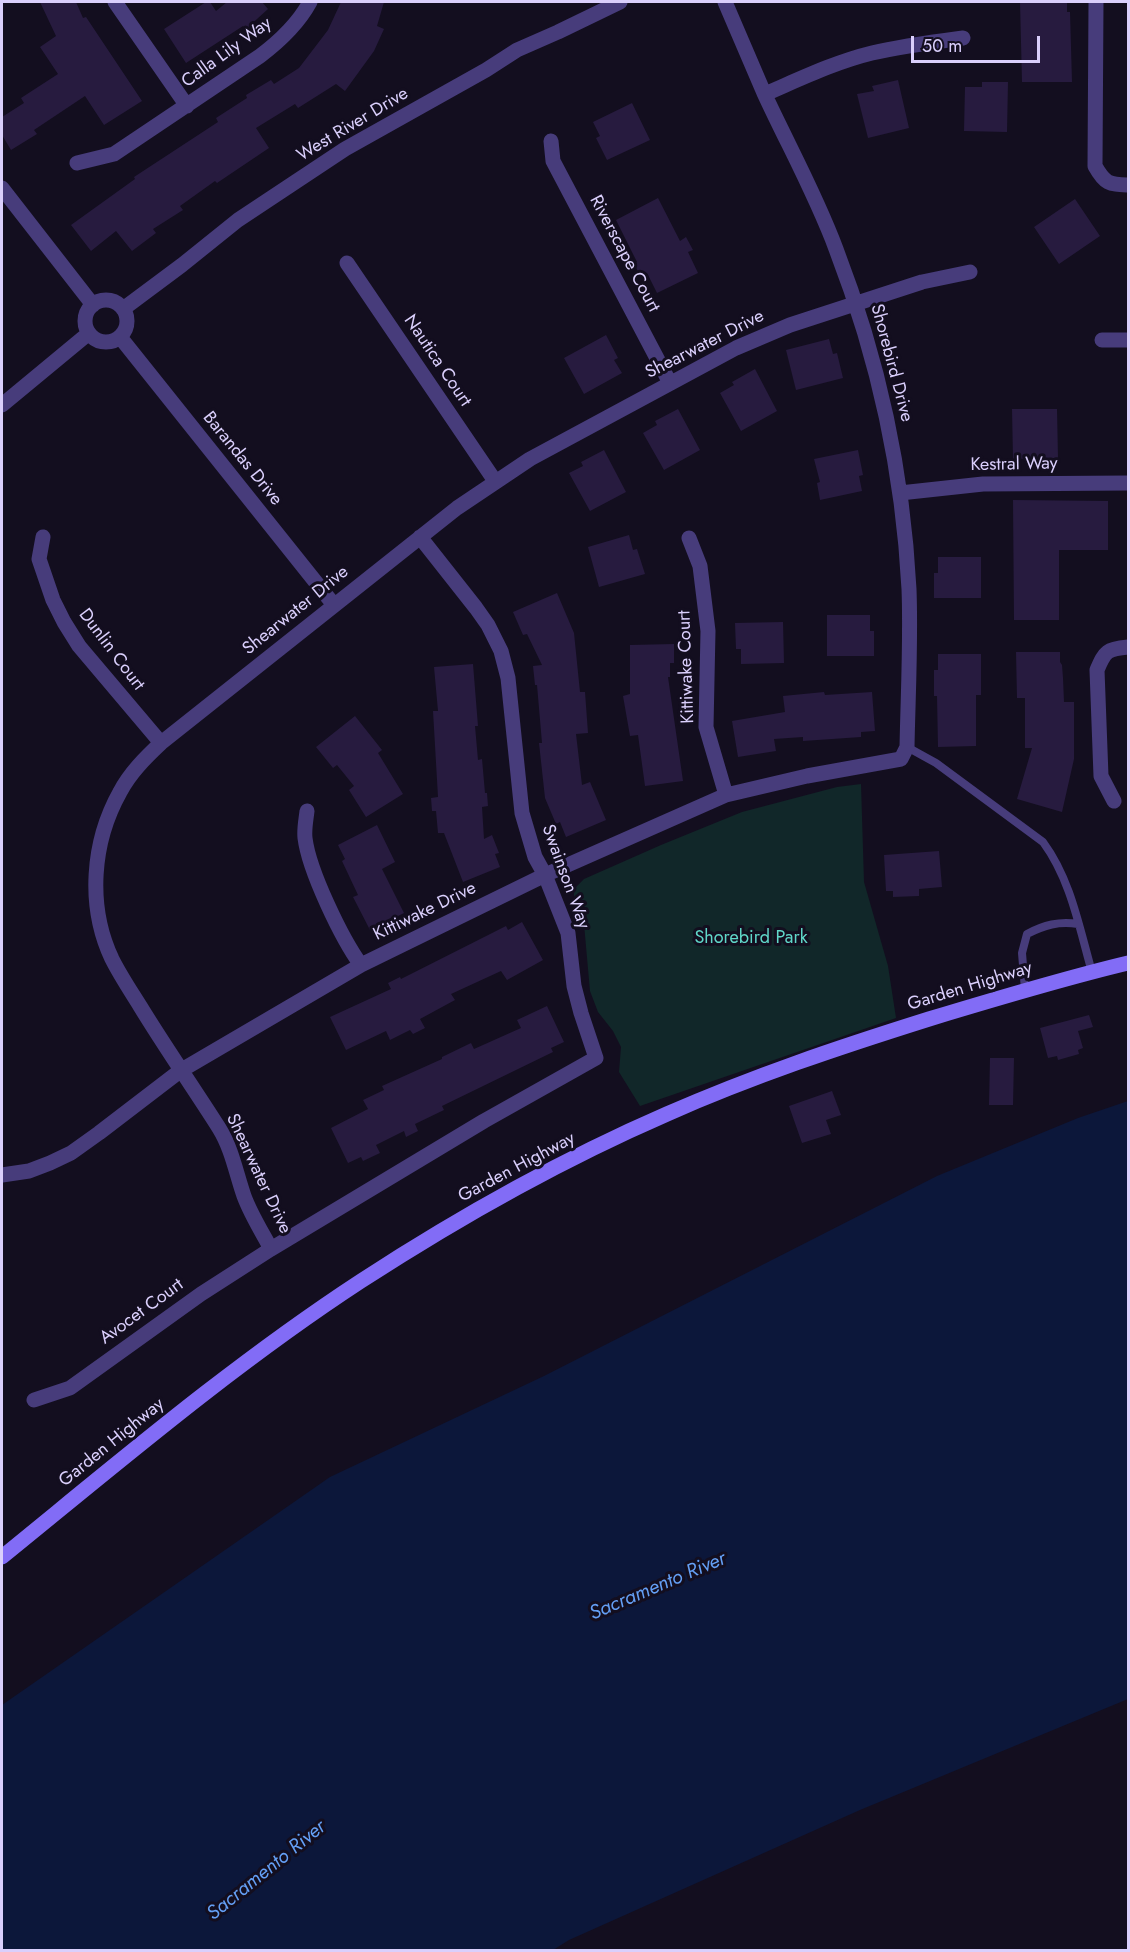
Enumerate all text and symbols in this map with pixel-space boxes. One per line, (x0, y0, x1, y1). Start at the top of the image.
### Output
street label: Calla Lily Way (178, 13, 276, 93)
scale bar (914, 24, 1043, 62)
text: 50 m (922, 33, 962, 59)
street label: West River Drive (293, 83, 413, 167)
street label: Riverscape Court (584, 192, 664, 316)
street label: Shorebird Drive (865, 302, 917, 424)
street label: Shearwater Drive (642, 306, 768, 384)
street label: Nautica Court (398, 311, 476, 411)
street label: Barandas Drive (198, 408, 286, 510)
street label: Kestral Way (970, 453, 1058, 477)
street label: Shearwater Drive (239, 562, 353, 660)
street label: Dunlin Court (73, 605, 149, 695)
street label: Kittiwake Court (674, 610, 700, 724)
street label: Swainson Way (536, 822, 594, 932)
street label: Kittiwake Drive (370, 878, 480, 946)
park label: Shorebird Park (694, 928, 808, 950)
street label: Garden Highway (905, 958, 1035, 1016)
street label: Shearwater Drive (221, 1111, 295, 1237)
street label: Garden Highway (455, 1128, 579, 1208)
street label: Avocet Court (96, 1274, 188, 1350)
street label: Garden Highway (55, 1394, 169, 1492)
water label: Sacramento River (586, 1547, 730, 1627)
water label: Sacramento River (203, 1816, 331, 1926)

